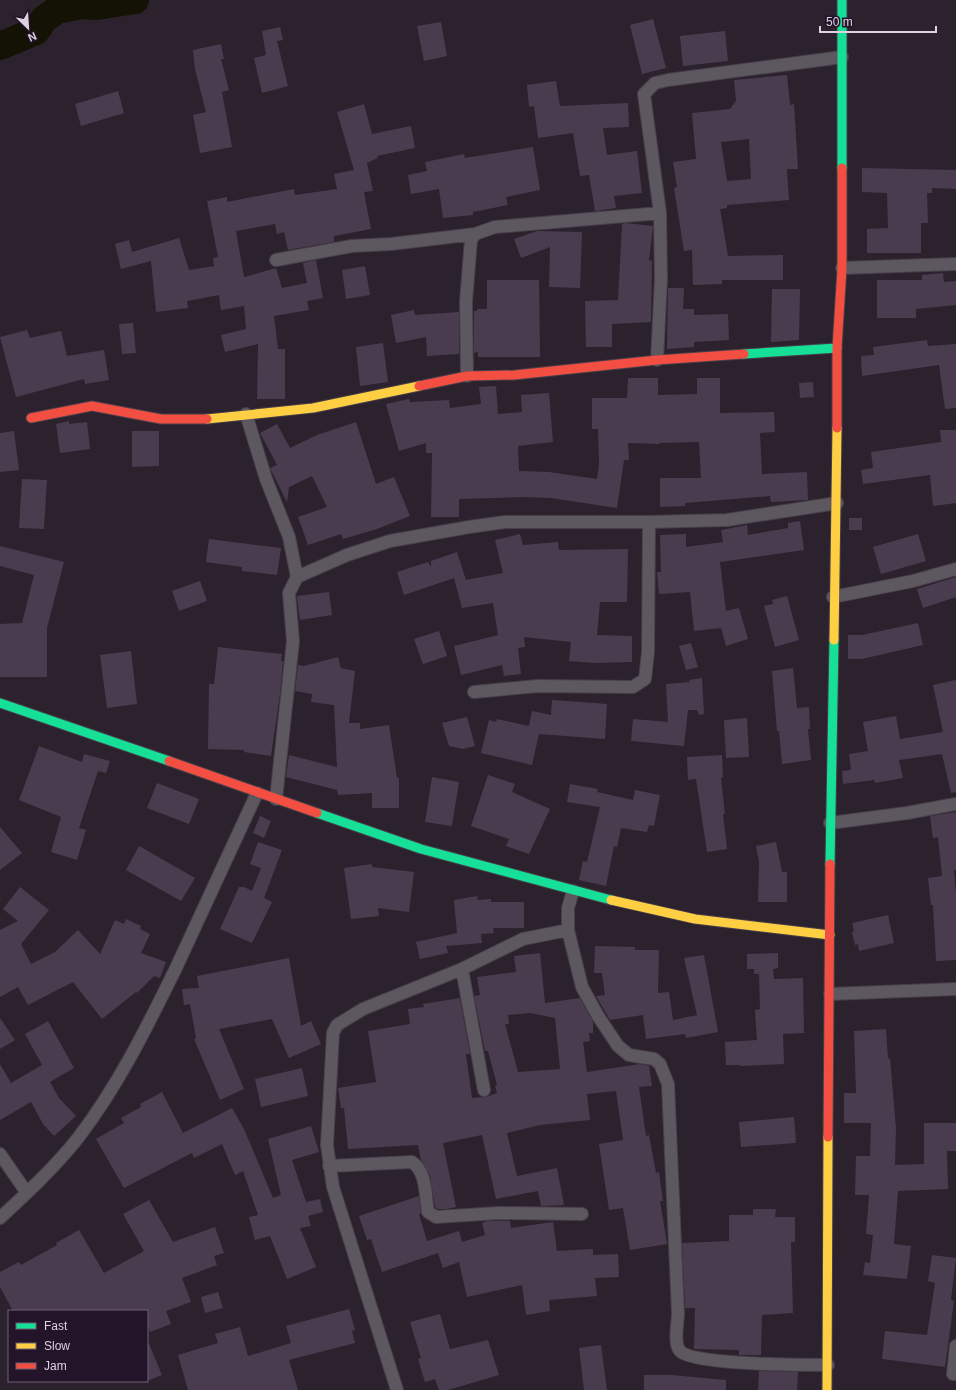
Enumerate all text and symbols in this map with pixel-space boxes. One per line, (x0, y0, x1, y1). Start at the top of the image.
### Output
north arrow (8, 8, 48, 48)
scale bar (820, 8, 936, 34)
text: 50 m (826, 15, 853, 29)
text: N (26, 30, 38, 44)
legend (8, 1310, 148, 1382)
text: Fast (44, 1319, 68, 1333)
text: Slow (44, 1339, 70, 1353)
text: Jam (44, 1359, 67, 1373)

